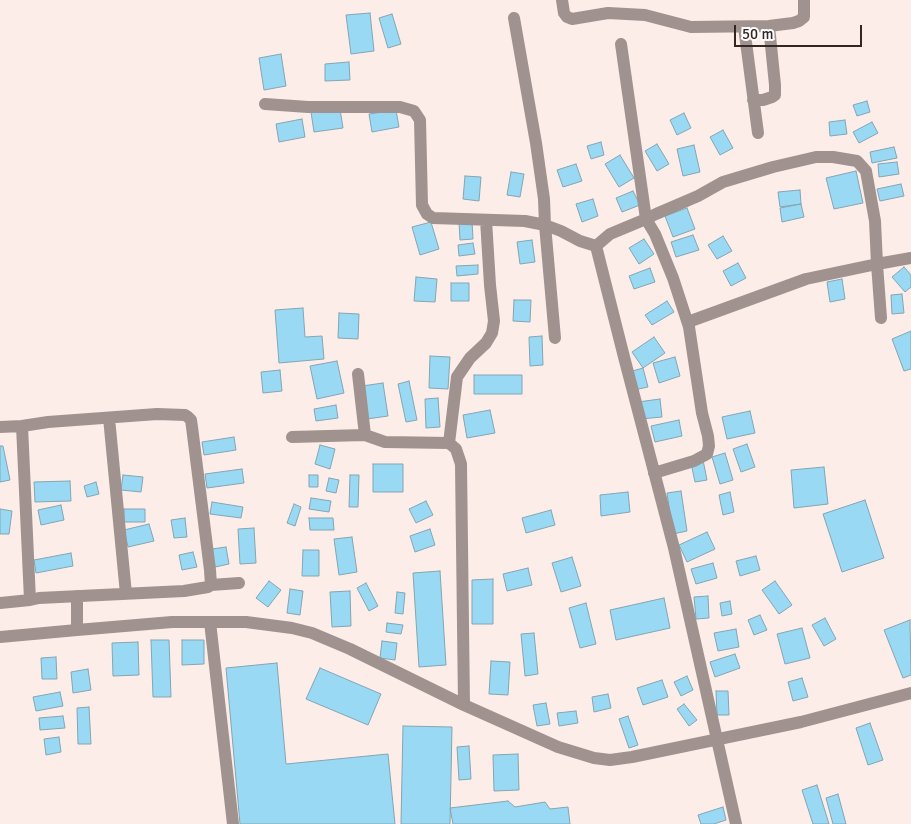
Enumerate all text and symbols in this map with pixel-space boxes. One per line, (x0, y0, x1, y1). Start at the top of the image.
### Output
scale bar (736, 15, 864, 47)
text: 50 m (742, 25, 773, 43)

